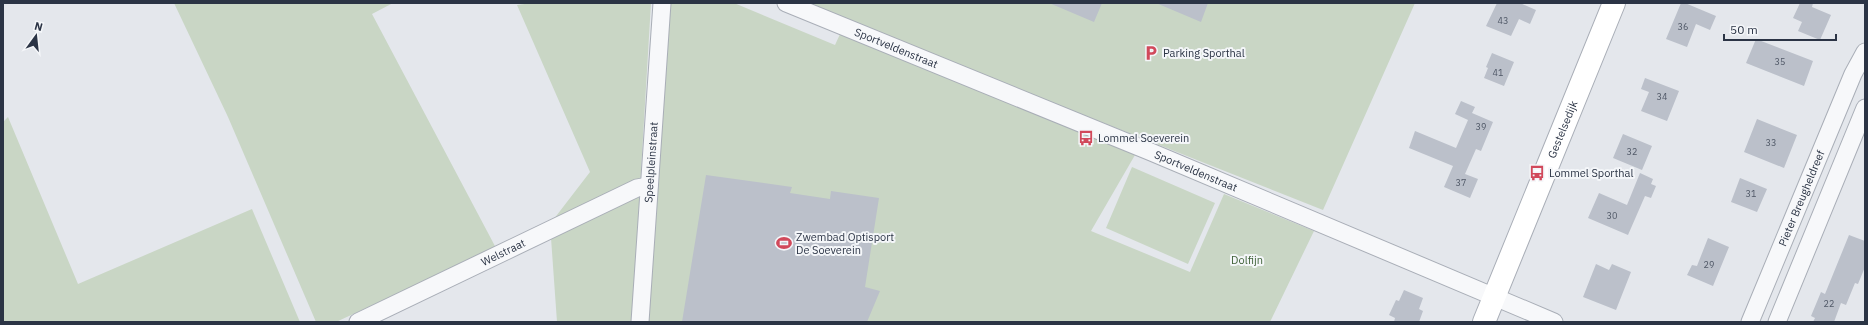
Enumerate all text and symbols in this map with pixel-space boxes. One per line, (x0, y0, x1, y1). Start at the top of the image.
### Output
house number: 43 (1498, 15, 1508, 26)
north arrow (16, 16, 56, 56)
scale bar (1724, 16, 1836, 42)
text: N (33, 19, 44, 34)
house number: 36 (1678, 21, 1688, 32)
text: 50 m (1730, 22, 1758, 37)
street label: Sportveldenstraat (852, 25, 940, 71)
parking icon: Parking Sporthal (1142, 44, 1160, 62)
place label: Parking Sporthal (1163, 46, 1245, 60)
house number: 35 (1775, 56, 1785, 67)
house number: 41 (1493, 67, 1503, 78)
house number: 34 (1657, 91, 1667, 102)
street label: Gestelsedijk (1545, 98, 1581, 160)
street label: Speelpleinstraat (641, 121, 661, 203)
house number: 39 (1476, 121, 1486, 132)
bus stop icon: Lommel Soeverein (1077, 129, 1095, 147)
place label: Lommel Soeverein (1098, 131, 1189, 145)
house number: 33 (1766, 137, 1776, 148)
house number: 32 (1627, 146, 1637, 157)
street label: Sportveldenstraat (1152, 147, 1240, 195)
street label: Pieter Breugheldreef (1775, 148, 1828, 248)
bus stop icon: Lommel Sporthal (1528, 164, 1546, 182)
place label: Lommel Sporthal (1549, 166, 1633, 180)
house number: 37 (1456, 177, 1466, 188)
house number: 31 (1746, 188, 1756, 199)
house number: 30 (1607, 210, 1617, 221)
place label: Zwembad Optisport De Soeverein (796, 230, 894, 257)
sports icon: Zwembad Optisport De Soeverein (775, 234, 793, 252)
street label: Welstraat (479, 236, 528, 269)
park label: Dolfijn (1231, 253, 1263, 267)
house number: 29 (1704, 259, 1714, 270)
house number: 22 (1824, 298, 1834, 309)

